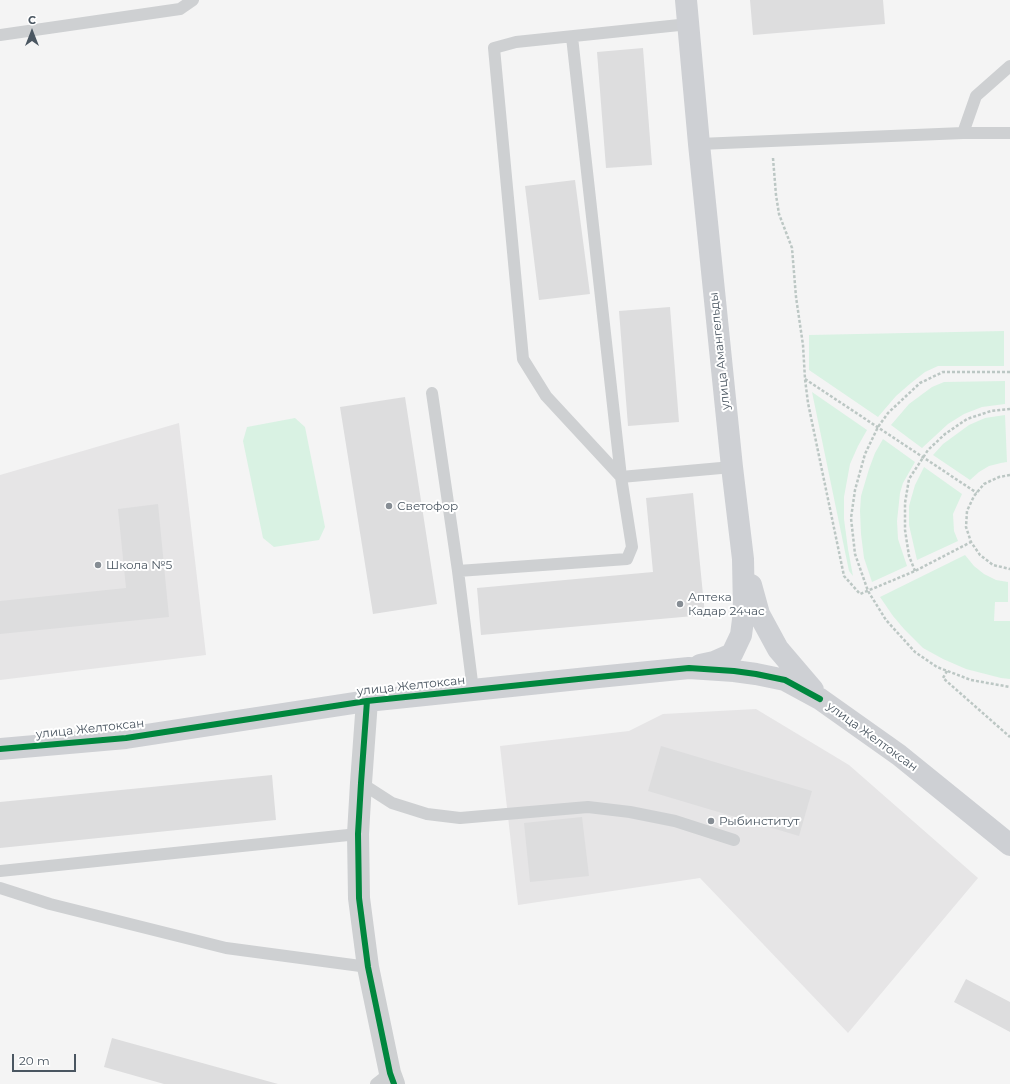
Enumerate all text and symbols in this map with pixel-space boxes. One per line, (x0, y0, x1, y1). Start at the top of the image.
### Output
north arrow (12, 12, 52, 52)
text: С (28, 13, 36, 27)
street label: улица Амангельды (707, 291, 733, 411)
place label: Светофор (397, 499, 458, 513)
marker: Светофор (384, 501, 394, 511)
place label: Школа №5 (106, 558, 172, 572)
marker: Школа №5 (93, 560, 103, 570)
place label: Аптека Кадар 24час (688, 590, 765, 618)
marker: Аптека Кадар 24час (675, 599, 685, 609)
street label: улица Желтоксан (356, 673, 466, 699)
street label: улица Желтоксан (824, 699, 920, 775)
street label: улица Желтоксан (35, 716, 145, 742)
place label: Рыбинститут (719, 814, 800, 828)
marker: Рыбинститут (706, 816, 716, 826)
scale bar (14, 1046, 78, 1072)
text: 20 m (19, 1053, 50, 1068)

